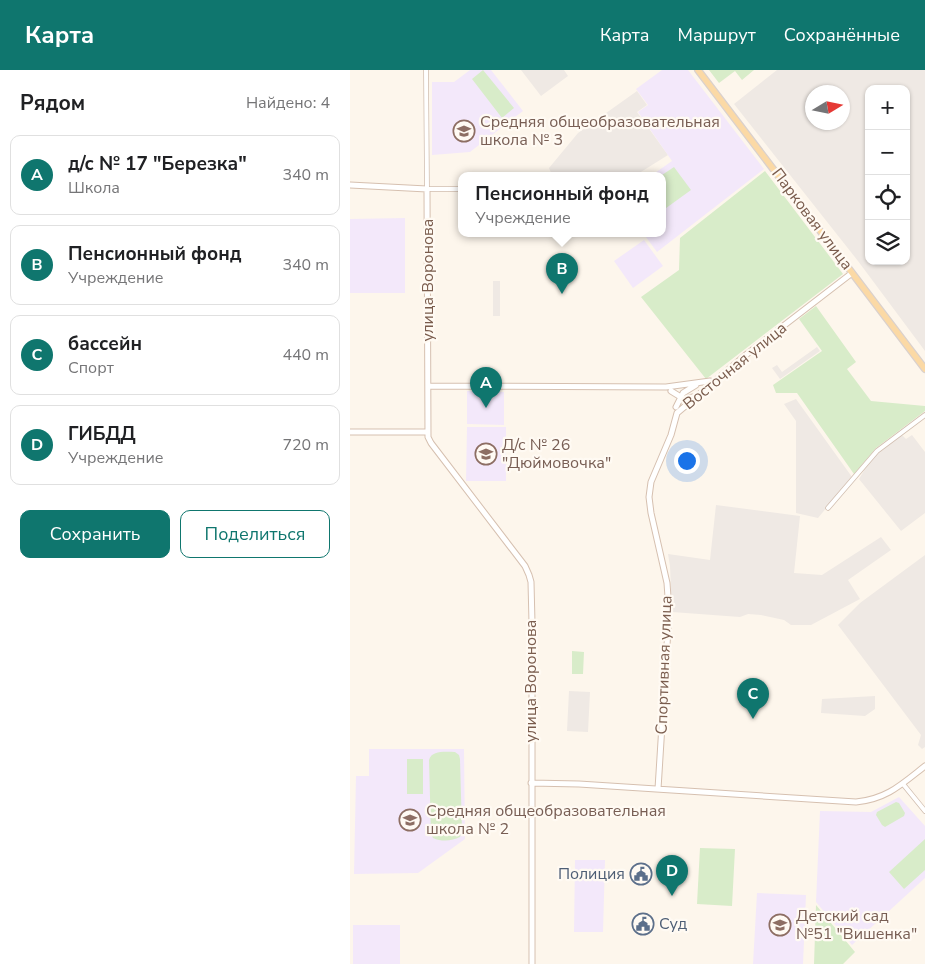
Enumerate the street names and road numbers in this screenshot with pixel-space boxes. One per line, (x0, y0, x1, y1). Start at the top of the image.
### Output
street label: Парковая улица (766, 163, 858, 275)
street label: улица Воронова (417, 219, 439, 341)
street label: Восточная улица (678, 317, 792, 415)
street label: Спортивная улица (651, 595, 677, 735)
street label: улица Воронова (520, 620, 542, 742)

